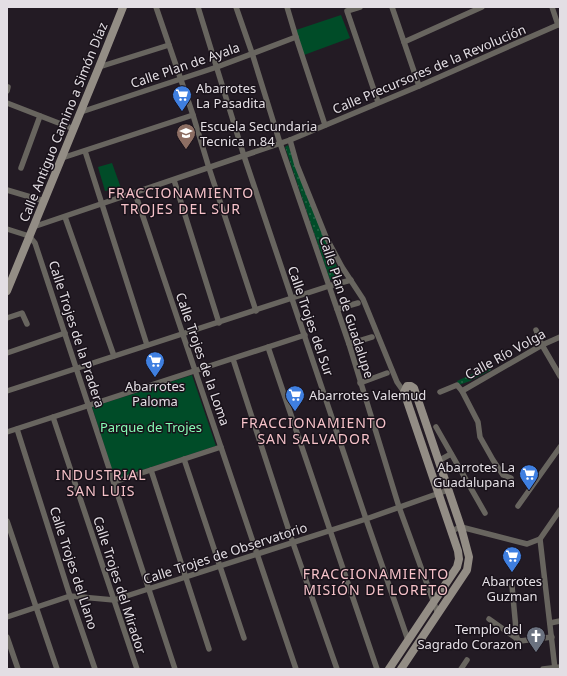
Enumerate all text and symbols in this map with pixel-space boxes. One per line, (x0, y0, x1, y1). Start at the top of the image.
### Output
street label: Calle Antiguo Camino a Simón Díaz (15, 20, 111, 224)
street label: Calle Precursores de la Revolución (330, 20, 528, 118)
street label: Calle Plan de Ayala (128, 38, 242, 92)
place label: Abarrotes La Pasadita (196, 79, 266, 112)
supermarket icon: Abarrotes La Pasadita (171, 84, 193, 112)
place label: Escuela Secundaria Tecnica n.84 (200, 117, 317, 150)
school or university icon: Escuela Secundaria Tecnica n.84 (175, 122, 197, 150)
district label: FRACCIONAMIENTO TROJES DEL SUR (108, 183, 254, 218)
street label: Calle Plan de Guadalupe (316, 234, 378, 380)
street label: Calle Trojes de la Pradera (45, 258, 109, 410)
street label: Calle Trojes del Sur (284, 264, 338, 379)
street label: Calle Trojes de la Loma (172, 290, 234, 428)
street label: Calle Río Volga (461, 324, 549, 384)
supermarket icon: Abarrotes Paloma (144, 350, 166, 378)
place label: Abarrotes Paloma (125, 377, 185, 410)
supermarket icon: Abarrotes Valemud (284, 384, 306, 412)
place label: Abarrotes Valemud (309, 386, 426, 404)
district label: FRACCIONAMIENTO SAN SALVADOR (241, 413, 387, 448)
park label: Parque de Trojes (100, 418, 202, 436)
place label: Abarrotes La Guadalupana (433, 458, 515, 491)
supermarket icon: Abarrotes La Guadalupana (518, 463, 540, 491)
district label: INDUSTRIAL SAN LUIS (55, 465, 147, 500)
street label: Calle Trojes del Llano (46, 504, 102, 632)
street label: Calle Trojes del Mirador (89, 514, 151, 657)
street label: Calle Trojes de Observatorio (141, 518, 310, 588)
supermarket icon: Abarrotes Guzman (501, 545, 523, 573)
district label: FRACCIONAMIENTO MISIÓN DE LORETO (303, 564, 449, 599)
place label: Abarrotes Guzman (482, 572, 542, 605)
place label: Templo del Sagrado Corazon (417, 620, 522, 653)
church icon: Templo del Sagrado Corazon (525, 625, 547, 653)

